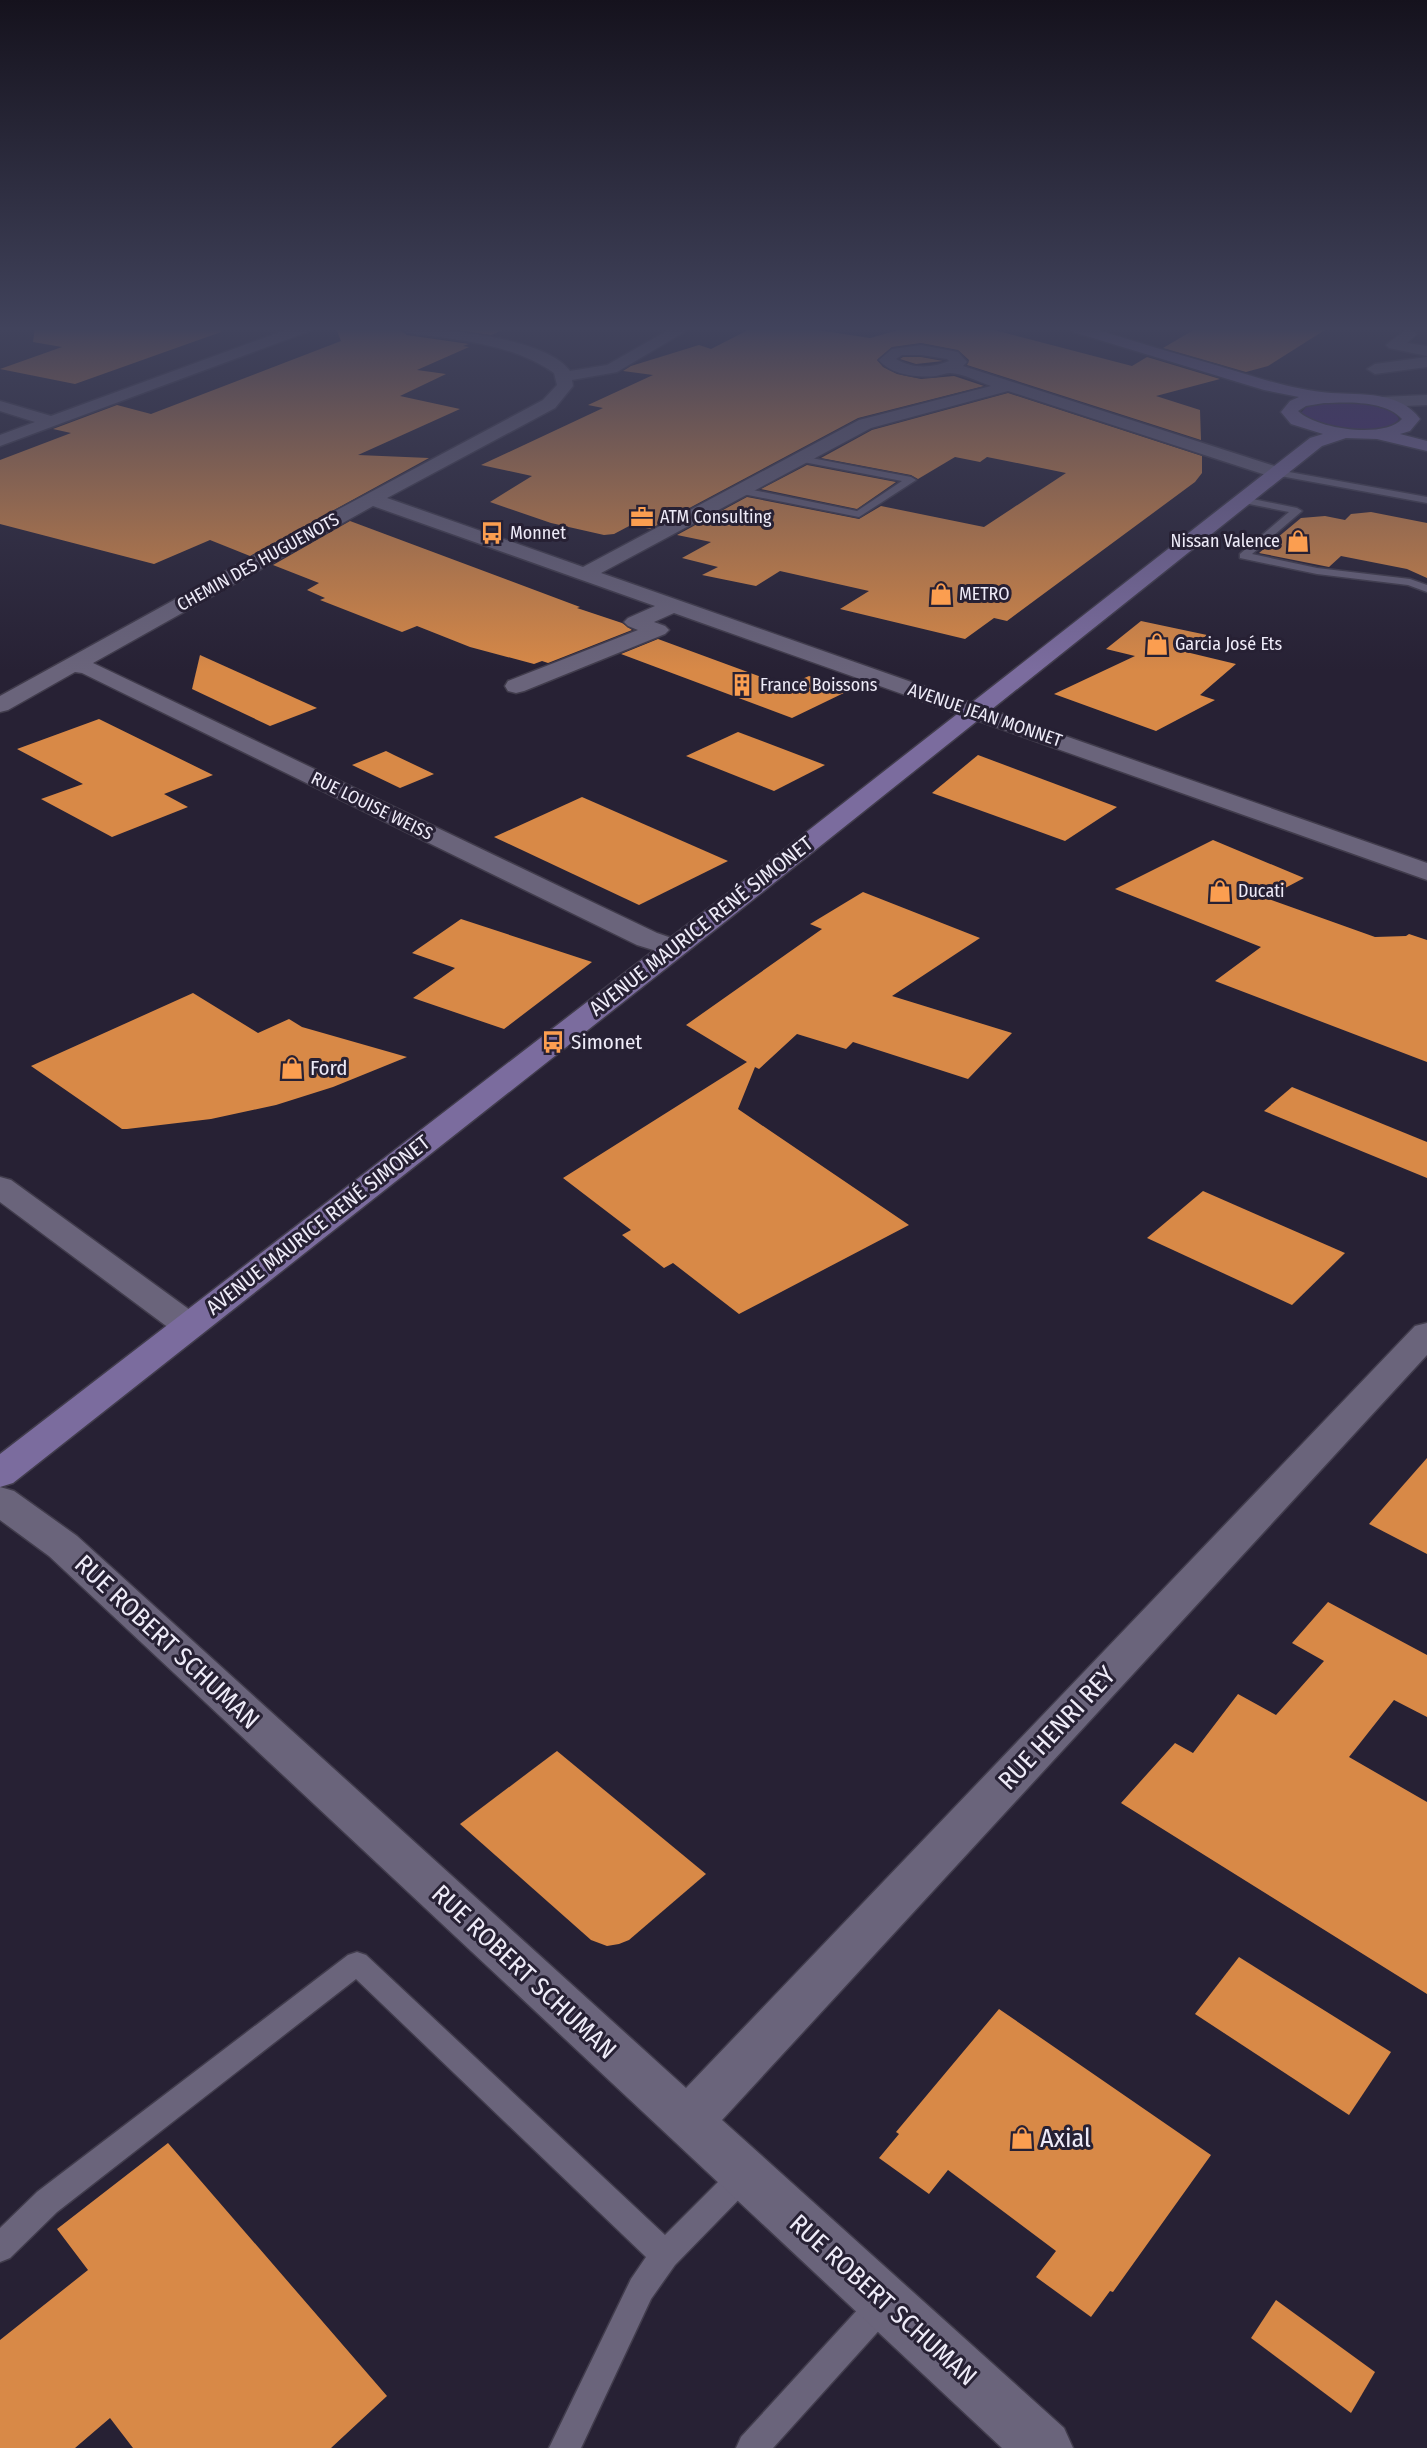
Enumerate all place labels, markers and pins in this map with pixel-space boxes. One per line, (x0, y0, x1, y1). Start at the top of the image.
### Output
office icon: ATM Consulting (629, 504, 655, 530)
place label: ATM Consulting (660, 506, 772, 528)
bus stop icon: Monnet (479, 520, 505, 546)
place label: Monnet (510, 522, 566, 544)
shop icon: Nissan Valence (1285, 528, 1311, 554)
place label: Nissan Valence (1171, 530, 1280, 552)
shop icon: METRO (928, 581, 954, 607)
place label: METRO (959, 583, 1010, 605)
shop icon: Garcia José Ets (1144, 631, 1170, 657)
place label: Garcia José Ets (1175, 633, 1282, 655)
building icon: France Boissons (729, 672, 755, 698)
place label: France Boissons (760, 674, 878, 696)
shop icon: Ducati (1207, 878, 1233, 904)
place label: Ducati (1238, 880, 1285, 902)
bus stop icon: Simonet (540, 1029, 566, 1055)
place label: Simonet (571, 1029, 642, 1055)
shop icon: Ford (279, 1055, 305, 1081)
place label: Ford (310, 1055, 348, 1081)
place label: Axial (1040, 2123, 1091, 2154)
shop icon: Axial (1009, 2125, 1035, 2151)

